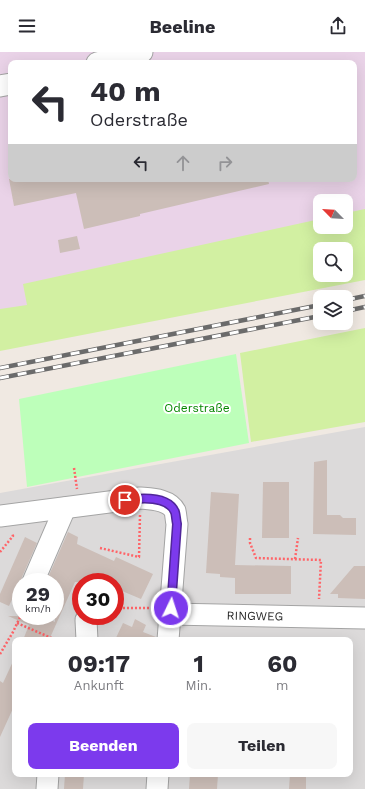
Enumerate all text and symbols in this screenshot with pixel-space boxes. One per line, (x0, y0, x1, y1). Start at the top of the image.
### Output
icon: menu (16, 15, 38, 37)
icon: share (327, 15, 349, 37)
text: Beeline (150, 16, 215, 37)
text: 40 m (90, 75, 160, 108)
icon: left (24, 76, 76, 128)
text: Oderstraße (90, 109, 188, 130)
icon: left (130, 152, 152, 174)
icon: ahead (172, 152, 194, 174)
icon: right (214, 152, 236, 174)
north arrow (313, 194, 353, 234)
map controls (313, 194, 353, 330)
button: search (313, 242, 353, 282)
button: layers (313, 290, 353, 330)
park label: Oderstraße (164, 401, 230, 415)
pin (108, 483, 142, 517)
icon: arrive (114, 489, 136, 511)
speed limit sign: 30 (72, 573, 124, 625)
text: 29 (26, 582, 50, 606)
position arrow (150, 587, 192, 629)
text: km/h (25, 603, 51, 614)
street label: RINGWEG (227, 609, 283, 623)
text: 09:17 (68, 650, 130, 678)
text: 1 (193, 650, 204, 678)
text: 60 (267, 650, 297, 678)
text: Ankunft (74, 678, 124, 693)
text: Min. (186, 678, 212, 693)
text: m (276, 678, 288, 693)
button: Beenden (28, 723, 179, 769)
button: Teilen (187, 723, 337, 769)

